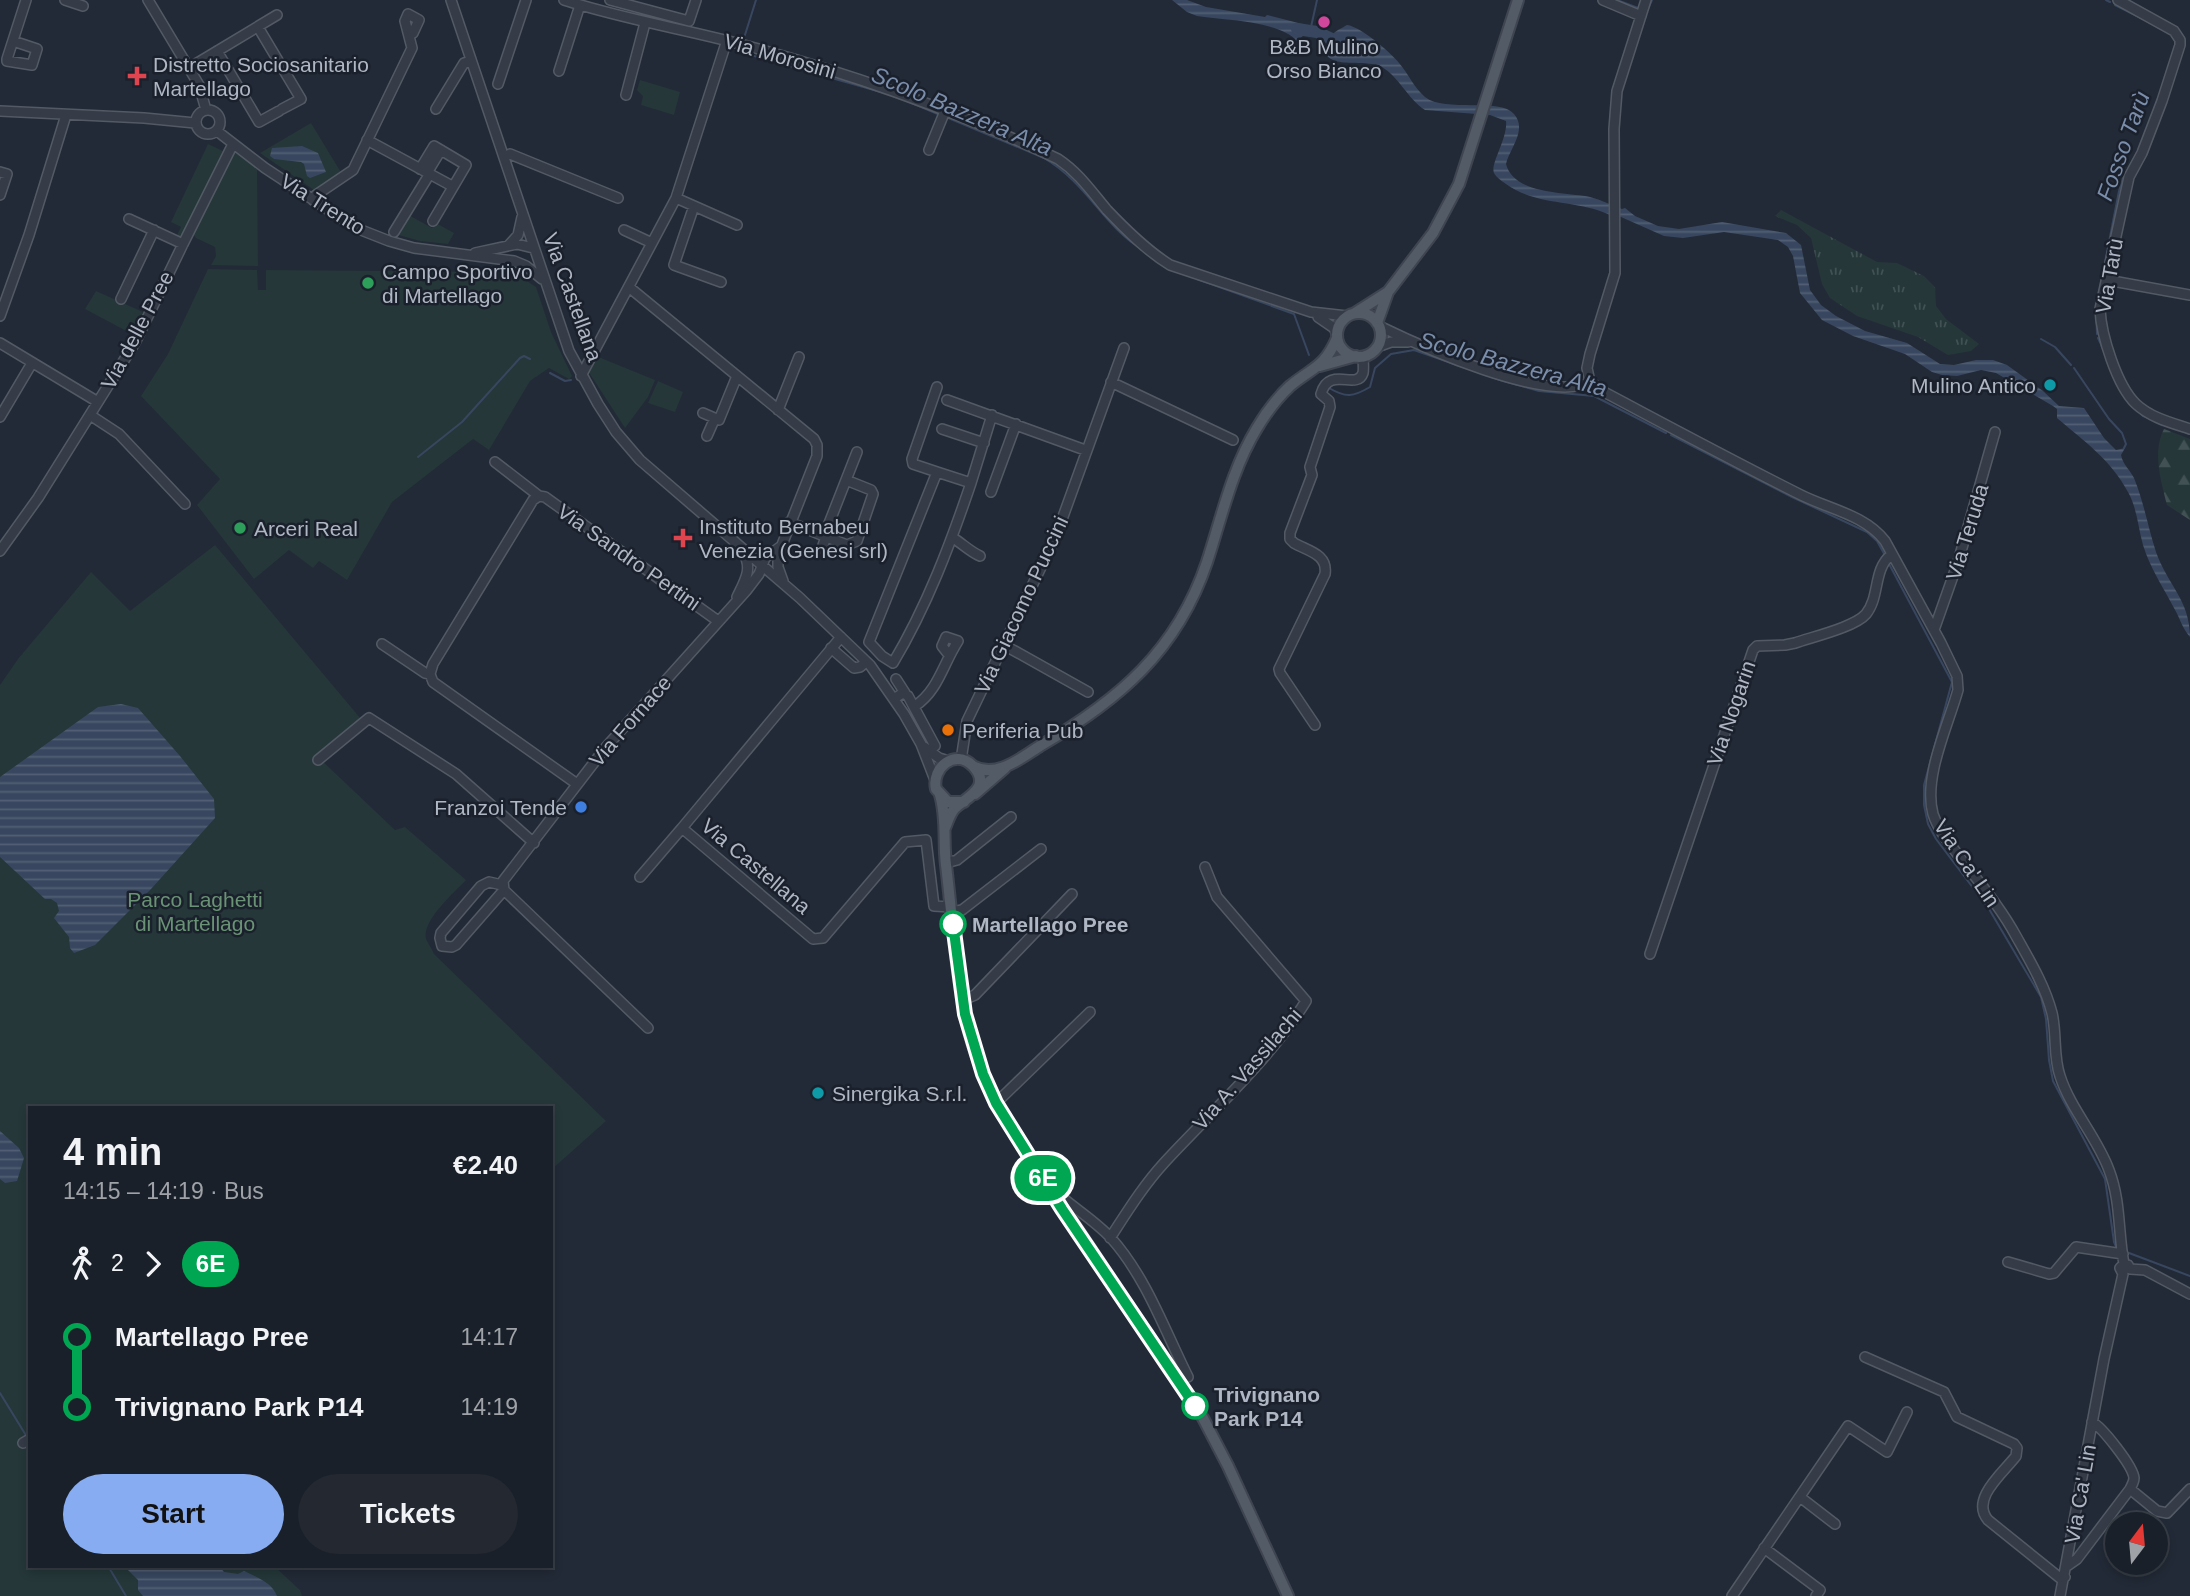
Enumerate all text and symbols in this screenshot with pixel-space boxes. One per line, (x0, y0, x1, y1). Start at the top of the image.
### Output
marker: B&B Mulino Orso Bianco (1316, 14, 1332, 30)
street label: Via Morosini (721, 29, 839, 83)
place label: B&B Mulino Orso Bianco (1266, 35, 1382, 82)
place label: Distretto Sociosanitario Martellago (153, 53, 369, 100)
water label: Scolo Bazzera Alta (868, 61, 1056, 161)
marker: Distretto Sociosanitario Martellago (127, 66, 147, 86)
water label: Fosso Tarù (2091, 88, 2155, 204)
street label: Via Trento (276, 169, 370, 239)
street label: Via Castellana (539, 230, 607, 365)
street label: Via Tarù (2091, 236, 2127, 316)
place label: Campo Sportivo di Martellago (382, 260, 533, 307)
street label: Via delle Pree (96, 267, 178, 393)
marker: Campo Sportivo di Martellago (360, 275, 376, 291)
water label: Scolo Bazzera Alta (1416, 326, 1610, 402)
place label: Mulino Antico (1911, 374, 2036, 397)
marker: Mulino Antico (2042, 377, 2058, 393)
street label: Via Teruda (1941, 481, 1993, 583)
street label: Via Sandro Pertini (553, 499, 705, 615)
street label: Via Giacomo Puccini (970, 513, 1072, 697)
place label: Instituto Bernabeu Venezia (Genesi srl) (699, 515, 888, 562)
place label: Arceri Real (254, 517, 358, 540)
marker: Arceri Real (232, 520, 248, 536)
marker: Instituto Bernabeu Venezia (Genesi srl) (673, 528, 693, 548)
street label: Via Nogarin (1702, 658, 1760, 768)
street label: Via Fornace (584, 671, 676, 771)
place label: Periferia Pub (962, 719, 1083, 742)
marker: Periferia Pub (940, 722, 956, 738)
place label: Franzoi Tende (434, 796, 567, 819)
marker: Franzoi Tende (573, 799, 589, 815)
street label: Via Castellana (697, 814, 815, 918)
street label: Via Ca' Lin (1929, 815, 2005, 911)
park label: Parco Laghetti di Martellago (127, 888, 263, 935)
marker: Martellago Pree (940, 911, 966, 937)
place label: Martellago Pree (972, 913, 1128, 936)
street label: Via A. Vassilachi (1188, 1004, 1306, 1134)
place label: Sinergika S.r.l. (832, 1082, 967, 1105)
marker: Sinergika S.r.l. (810, 1085, 826, 1101)
text: 4 min (63, 1131, 162, 1173)
text: €2.40 (453, 1150, 518, 1180)
line badge: 6E (1012, 1155, 1074, 1201)
text: 6E (1028, 1164, 1058, 1191)
text: 14:15 – 14:19 · Bus (63, 1178, 264, 1204)
icon: walk (63, 1245, 101, 1283)
icon: forward (134, 1245, 172, 1283)
text: 2 (111, 1250, 124, 1276)
text: 6E (196, 1250, 225, 1277)
text: Martellago Pree (115, 1322, 309, 1352)
text: 14:17 (460, 1324, 518, 1350)
place label: Trivignano Park P14 (1214, 1383, 1320, 1430)
text: Trivignano Park P14 (115, 1392, 364, 1422)
marker: Trivignano Park P14 (1182, 1393, 1208, 1419)
text: 14:19 (460, 1394, 518, 1420)
street label: Via Ca' Lin (2060, 1443, 2100, 1545)
button: Start (63, 1474, 284, 1554)
button: Tickets (298, 1474, 518, 1554)
north arrow (2105, 1512, 2168, 1575)
map controls (2105, 1512, 2168, 1575)

